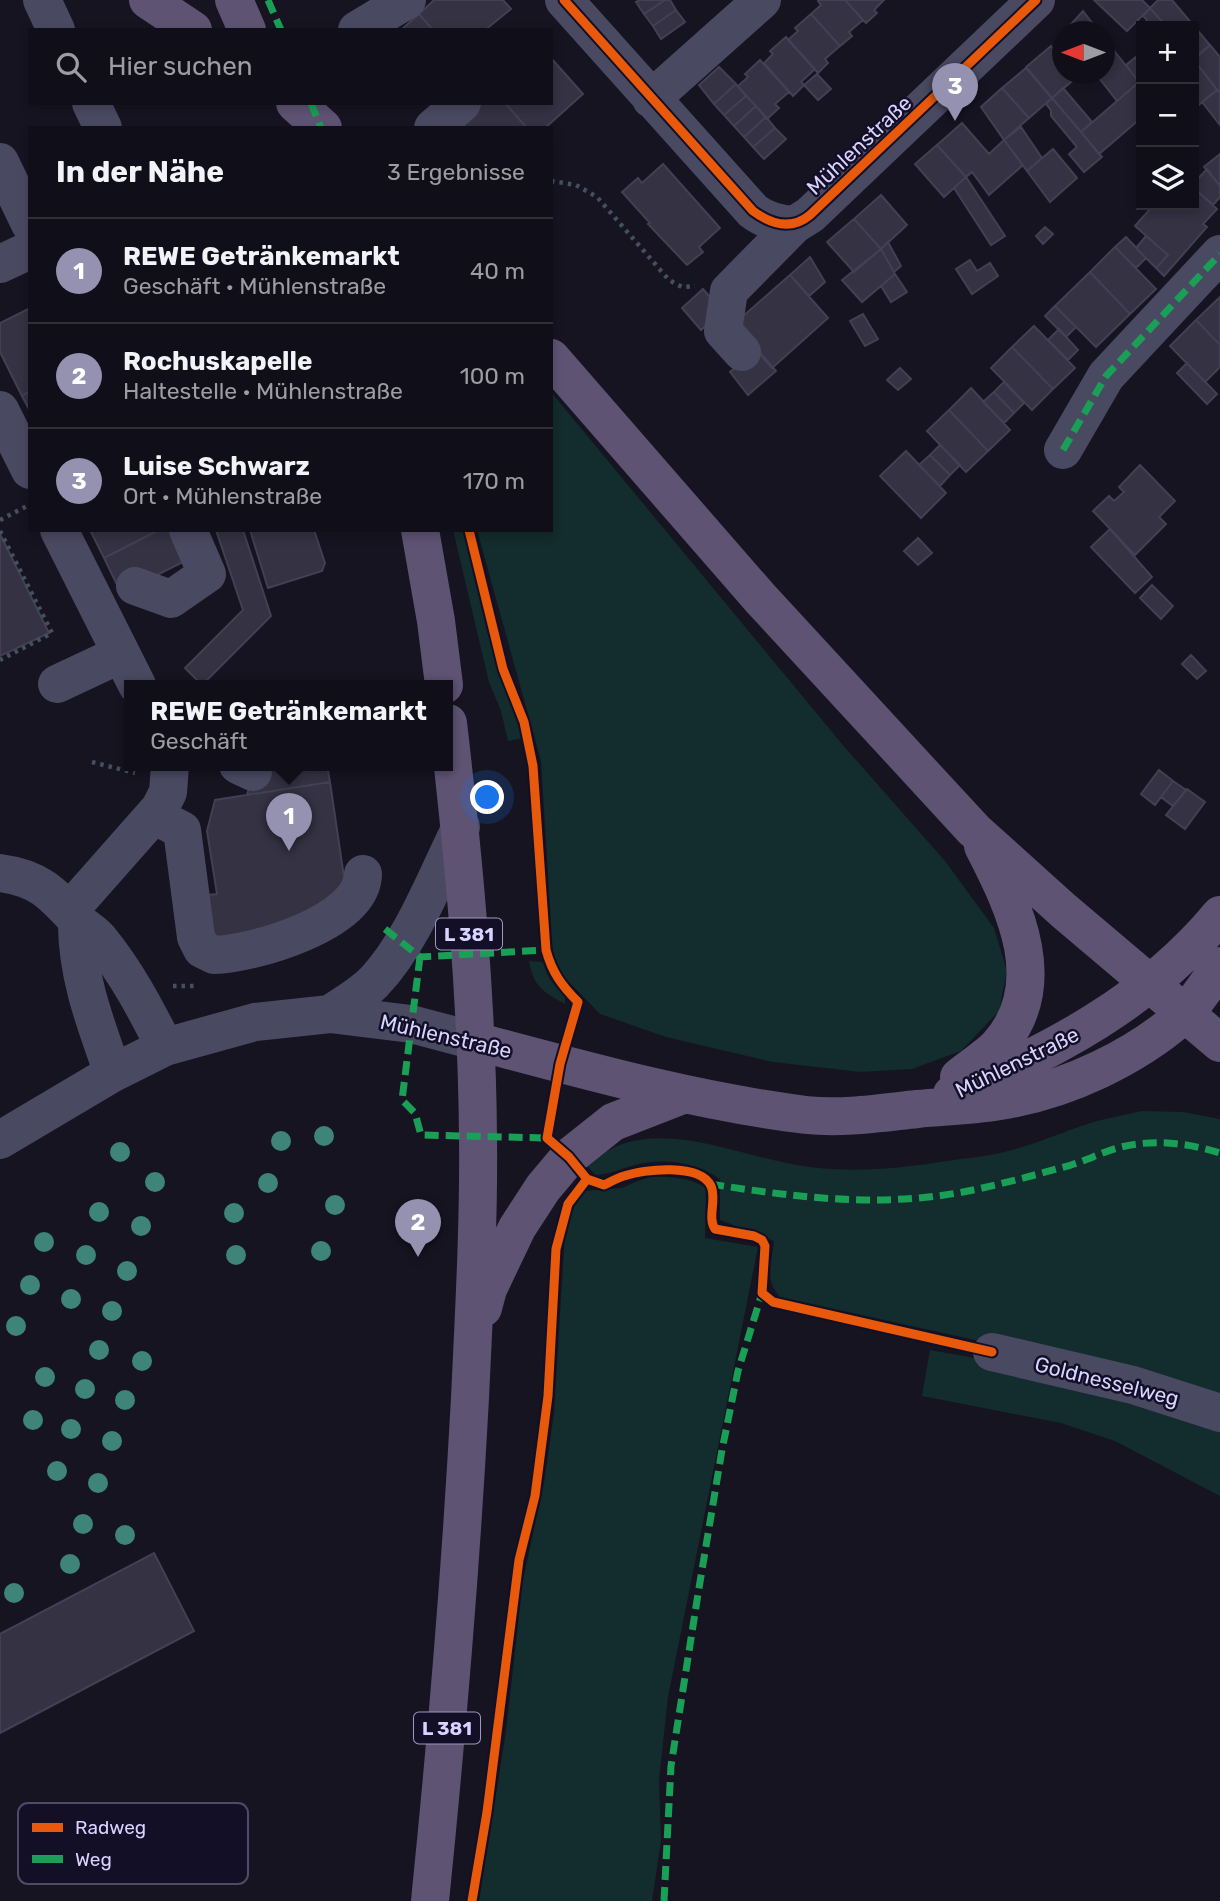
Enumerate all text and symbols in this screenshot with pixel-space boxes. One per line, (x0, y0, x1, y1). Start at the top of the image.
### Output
north arrow (1052, 21, 1115, 84)
map controls (1136, 21, 1199, 210)
button: + (1136, 21, 1199, 84)
search box (28, 28, 553, 105)
icon: search (52, 48, 90, 86)
text: Hier suchen (108, 51, 253, 82)
pin: 3 (932, 63, 978, 121)
button: − (1136, 84, 1199, 147)
street label: Mühlenstraße (801, 90, 917, 200)
button: layers (1136, 147, 1199, 210)
text: In der Nähe (56, 154, 224, 190)
text: 3 Ergebnisse (387, 158, 525, 186)
text: REWE Getränkemarkt (123, 241, 400, 272)
text: 1 (73, 257, 85, 285)
text: 40 m (470, 257, 525, 285)
text: Geschäft · Mühlenstraße (123, 272, 386, 300)
text: Rochuskapelle (123, 346, 312, 377)
text: 2 (72, 362, 86, 390)
text: 100 m (460, 362, 525, 390)
text: Haltestelle · Mühlenstraße (123, 377, 403, 405)
text: Luise Schwarz (123, 451, 310, 482)
text: 3 (71, 467, 87, 495)
text: 170 m (463, 467, 525, 495)
text: Ort · Mühlenstraße (123, 482, 322, 510)
popup (124, 680, 453, 771)
text: REWE Getränkemarkt (150, 696, 427, 727)
text: Geschäft (150, 727, 248, 755)
your location (470, 780, 504, 814)
pin: 1 (266, 793, 312, 851)
road number: L 381 (436, 918, 502, 950)
street label: Mühlenstraße (378, 1009, 514, 1063)
street label: Mühlenstraße (951, 1021, 1083, 1103)
pin: 2 (395, 1199, 441, 1257)
street label: Goldnesselweg (1032, 1351, 1182, 1411)
road number: L 381 (414, 1712, 480, 1744)
legend (18, 1803, 248, 1884)
text: Radweg (75, 1816, 146, 1839)
text: Weg (75, 1848, 112, 1871)

